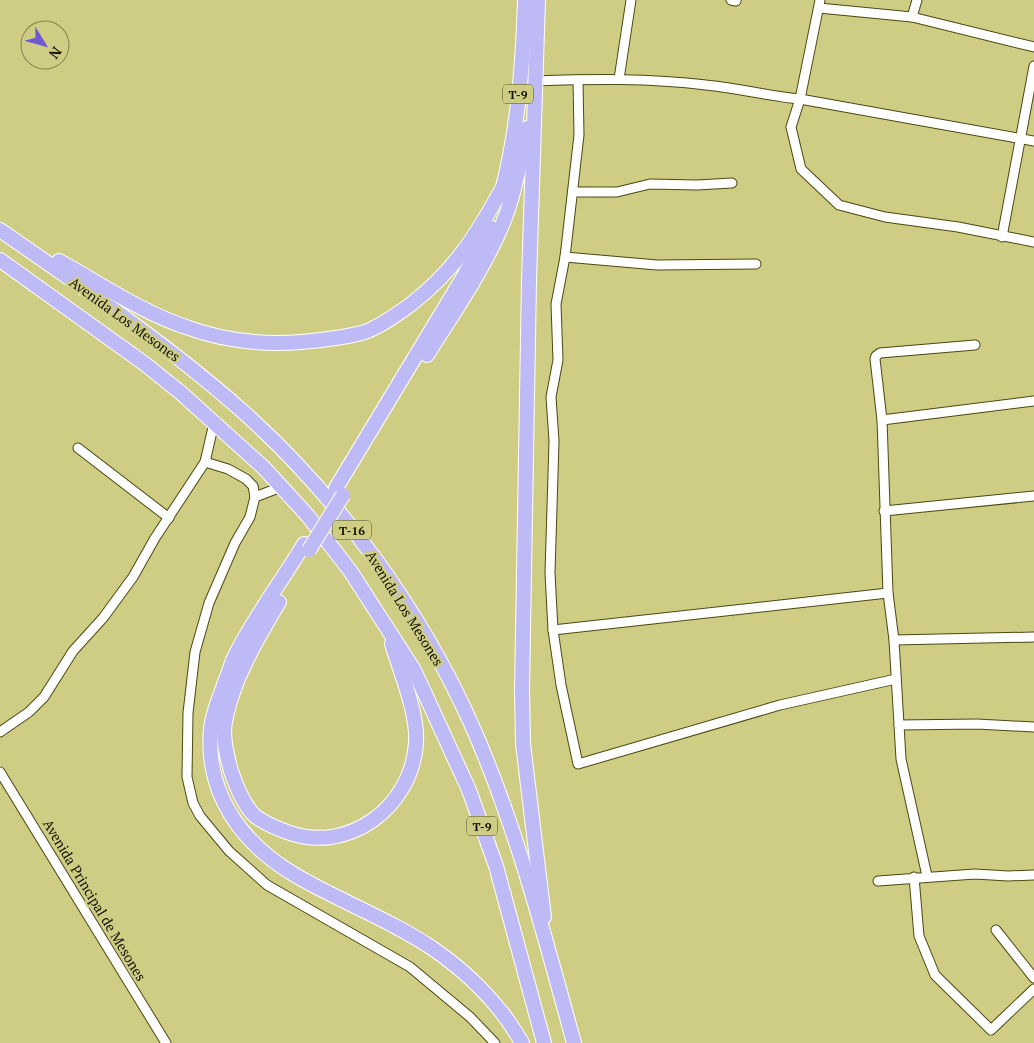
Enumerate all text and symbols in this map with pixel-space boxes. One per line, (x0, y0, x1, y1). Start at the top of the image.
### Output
north arrow (20, 20, 70, 70)
text: N (45, 43, 67, 63)
road number: T-9 (503, 85, 533, 104)
street label: Avenida Los Mesones (66, 272, 184, 366)
road number: T-16 (333, 520, 371, 540)
street label: Avenida Los Mesones (362, 547, 448, 669)
street label: Avenida Principal de Mesones (39, 816, 151, 984)
road number: T-9 (467, 816, 497, 836)

